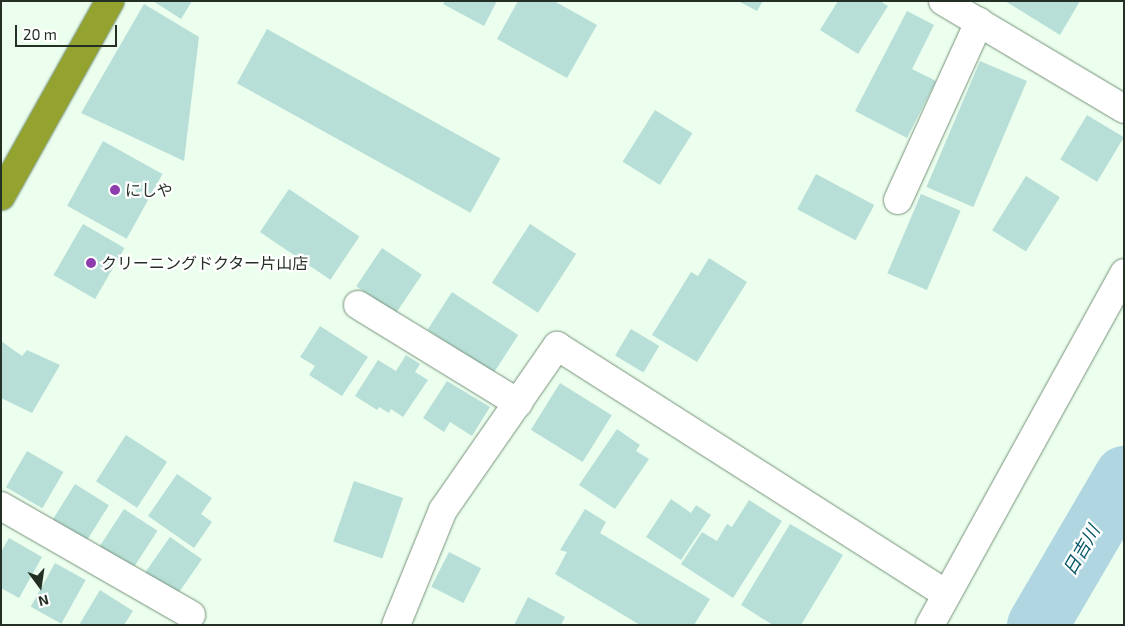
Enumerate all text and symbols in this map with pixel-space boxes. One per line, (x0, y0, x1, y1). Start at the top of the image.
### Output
scale bar (18, 15, 120, 47)
text: 20 m (23, 25, 57, 43)
place label: にしや (125, 180, 173, 200)
marker: にしや (109, 184, 121, 196)
place label: クリーニングドクター片山店 (101, 253, 309, 273)
marker: クリーニングドクター片山店 (85, 257, 97, 269)
water label: 日吉川 (1058, 521, 1104, 579)
north arrow (15, 561, 65, 611)
text: N (37, 592, 51, 611)

